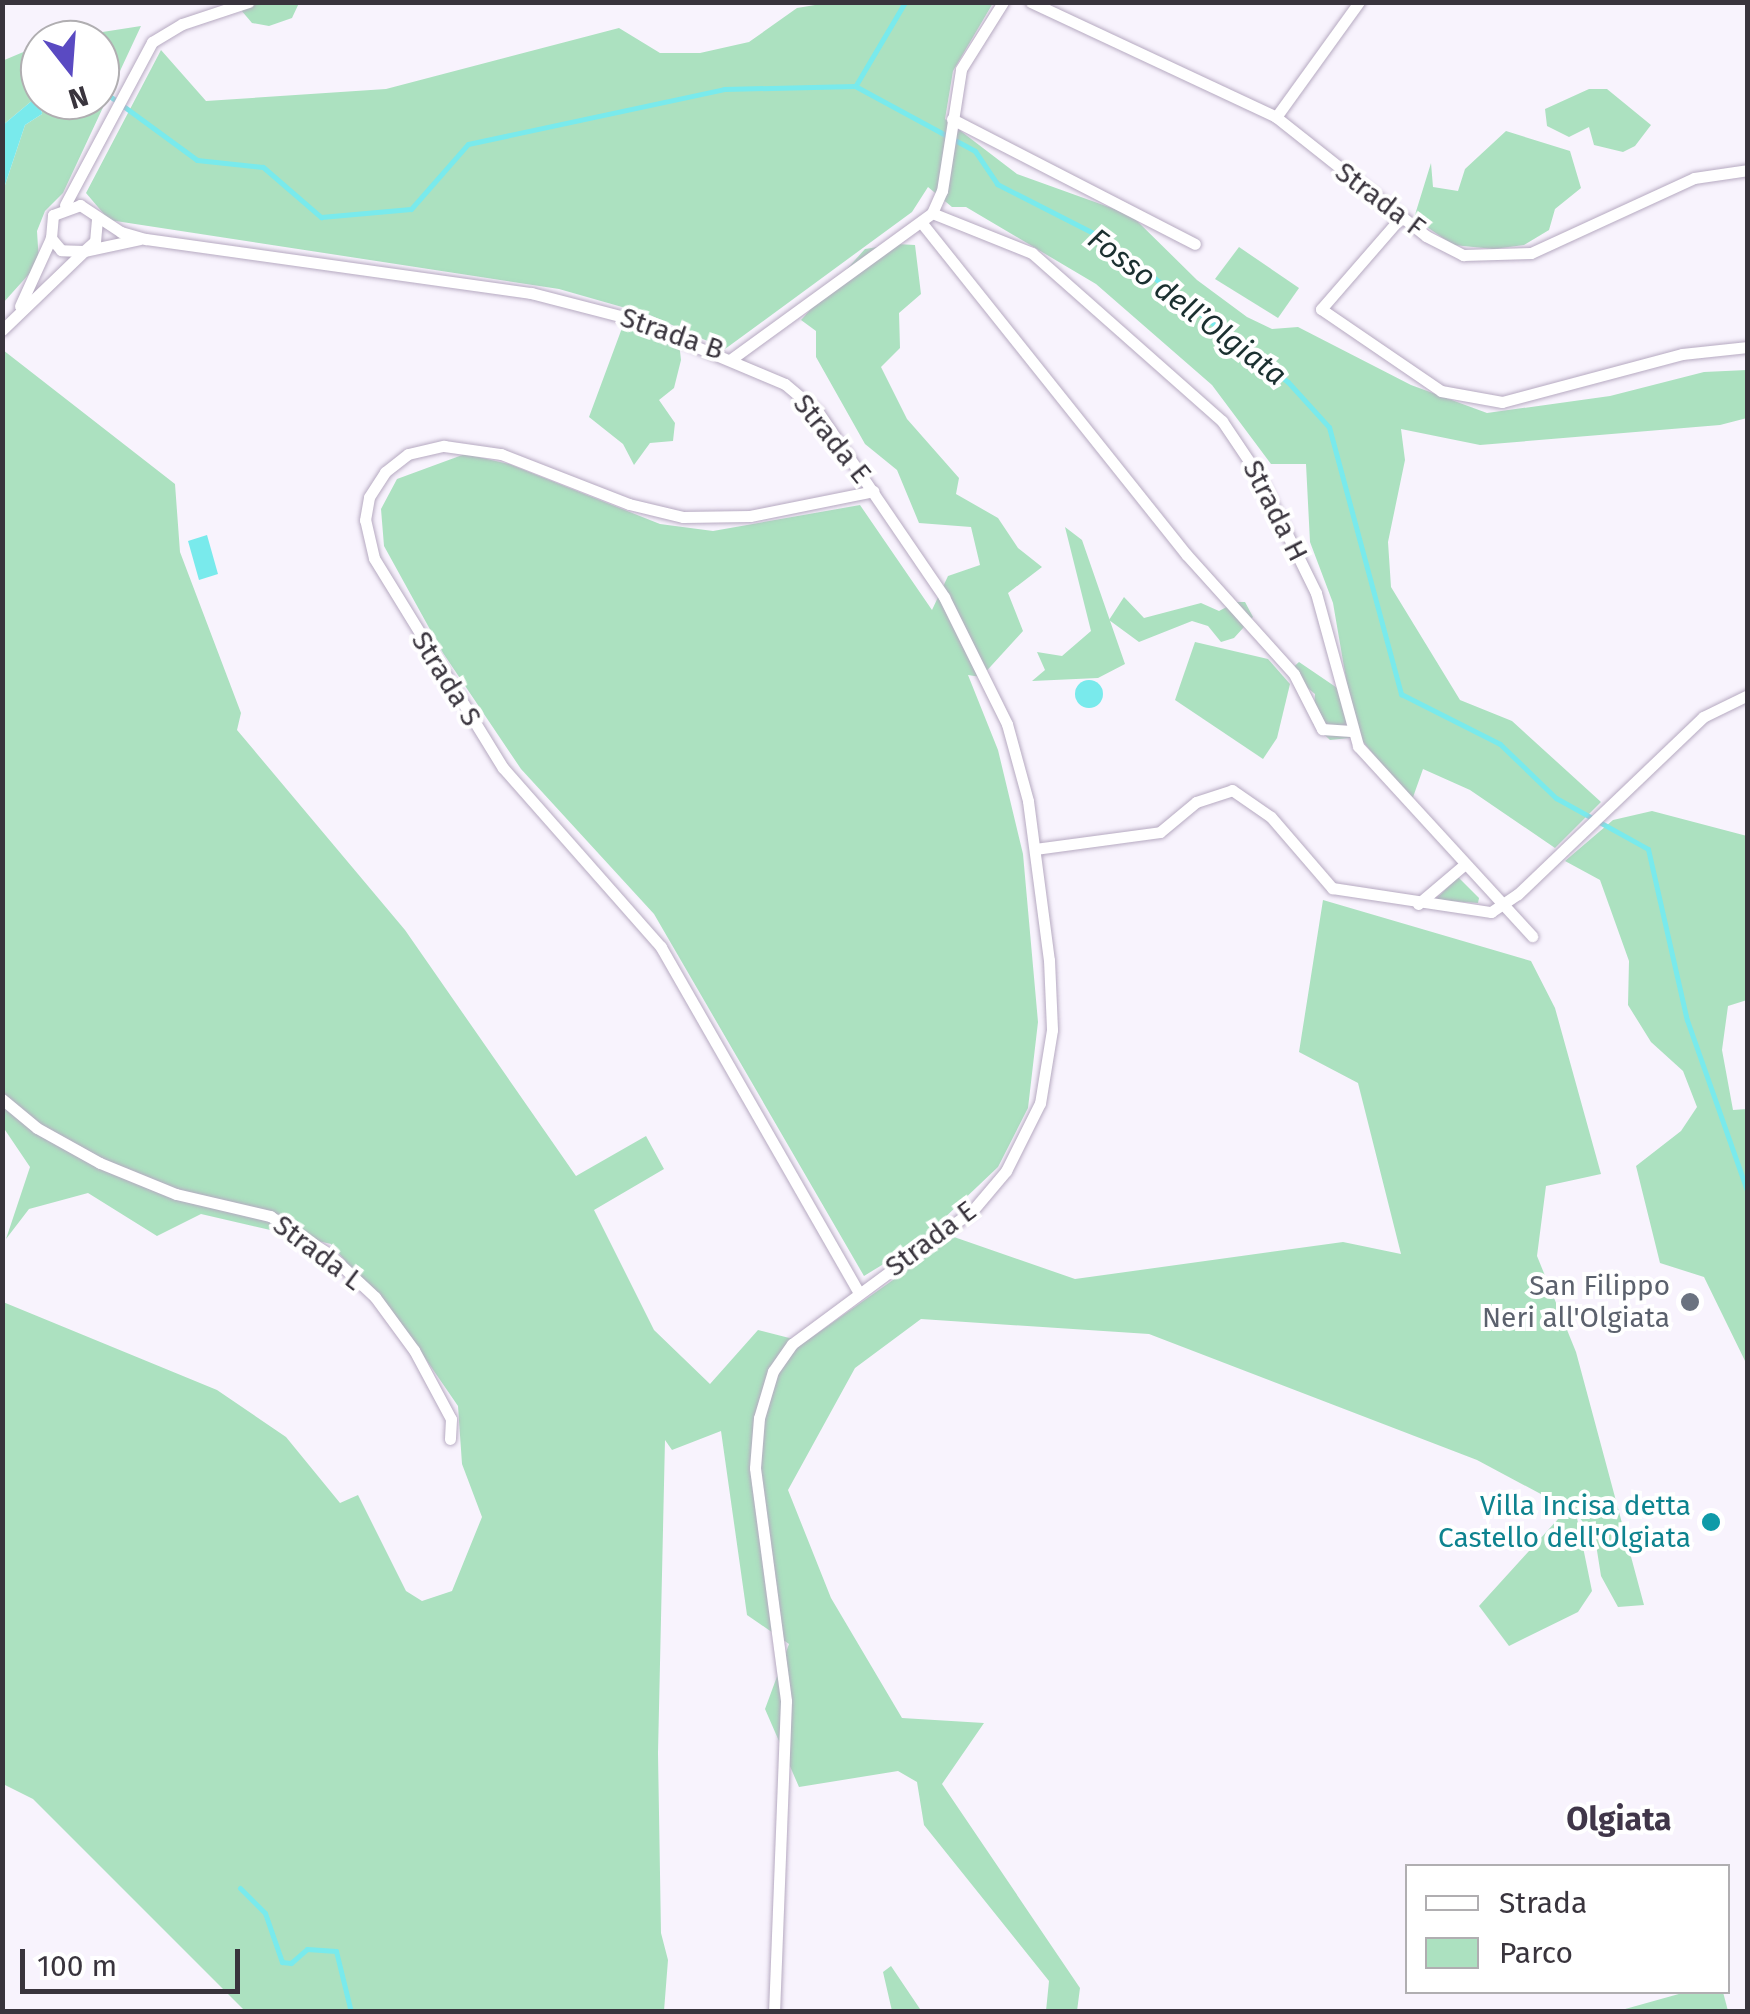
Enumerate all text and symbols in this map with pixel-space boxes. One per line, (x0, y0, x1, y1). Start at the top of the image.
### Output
north arrow (20, 20, 120, 120)
text: N (65, 79, 92, 116)
street label: Strada F (1329, 155, 1431, 245)
water label: Fosso dell’Olgiata (1081, 221, 1293, 393)
street label: Strada B (616, 301, 728, 367)
street label: Strada E (786, 388, 878, 490)
street label: Strada H (1235, 455, 1315, 567)
street label: Strada S (404, 626, 488, 732)
street label: Strada E (879, 1194, 983, 1284)
street label: Strada L (266, 1208, 370, 1298)
place label: San Filippo Neri all'Olgiata (1482, 1269, 1670, 1335)
marker: San Filippo Neri all'Olgiata (1679, 1291, 1701, 1313)
place label: Villa Incisa detta Castello dell'Olgiata (1438, 1489, 1691, 1555)
marker: Villa Incisa detta Castello dell'Olgiata (1700, 1511, 1722, 1533)
district label: Olgiata (1566, 1800, 1672, 1838)
legend (1405, 1864, 1730, 1994)
text: Strada (1499, 1885, 1587, 1921)
scale bar (25, 1929, 245, 1991)
text: Parco (1499, 1935, 1573, 1971)
text: 100 m (37, 1948, 117, 1984)

